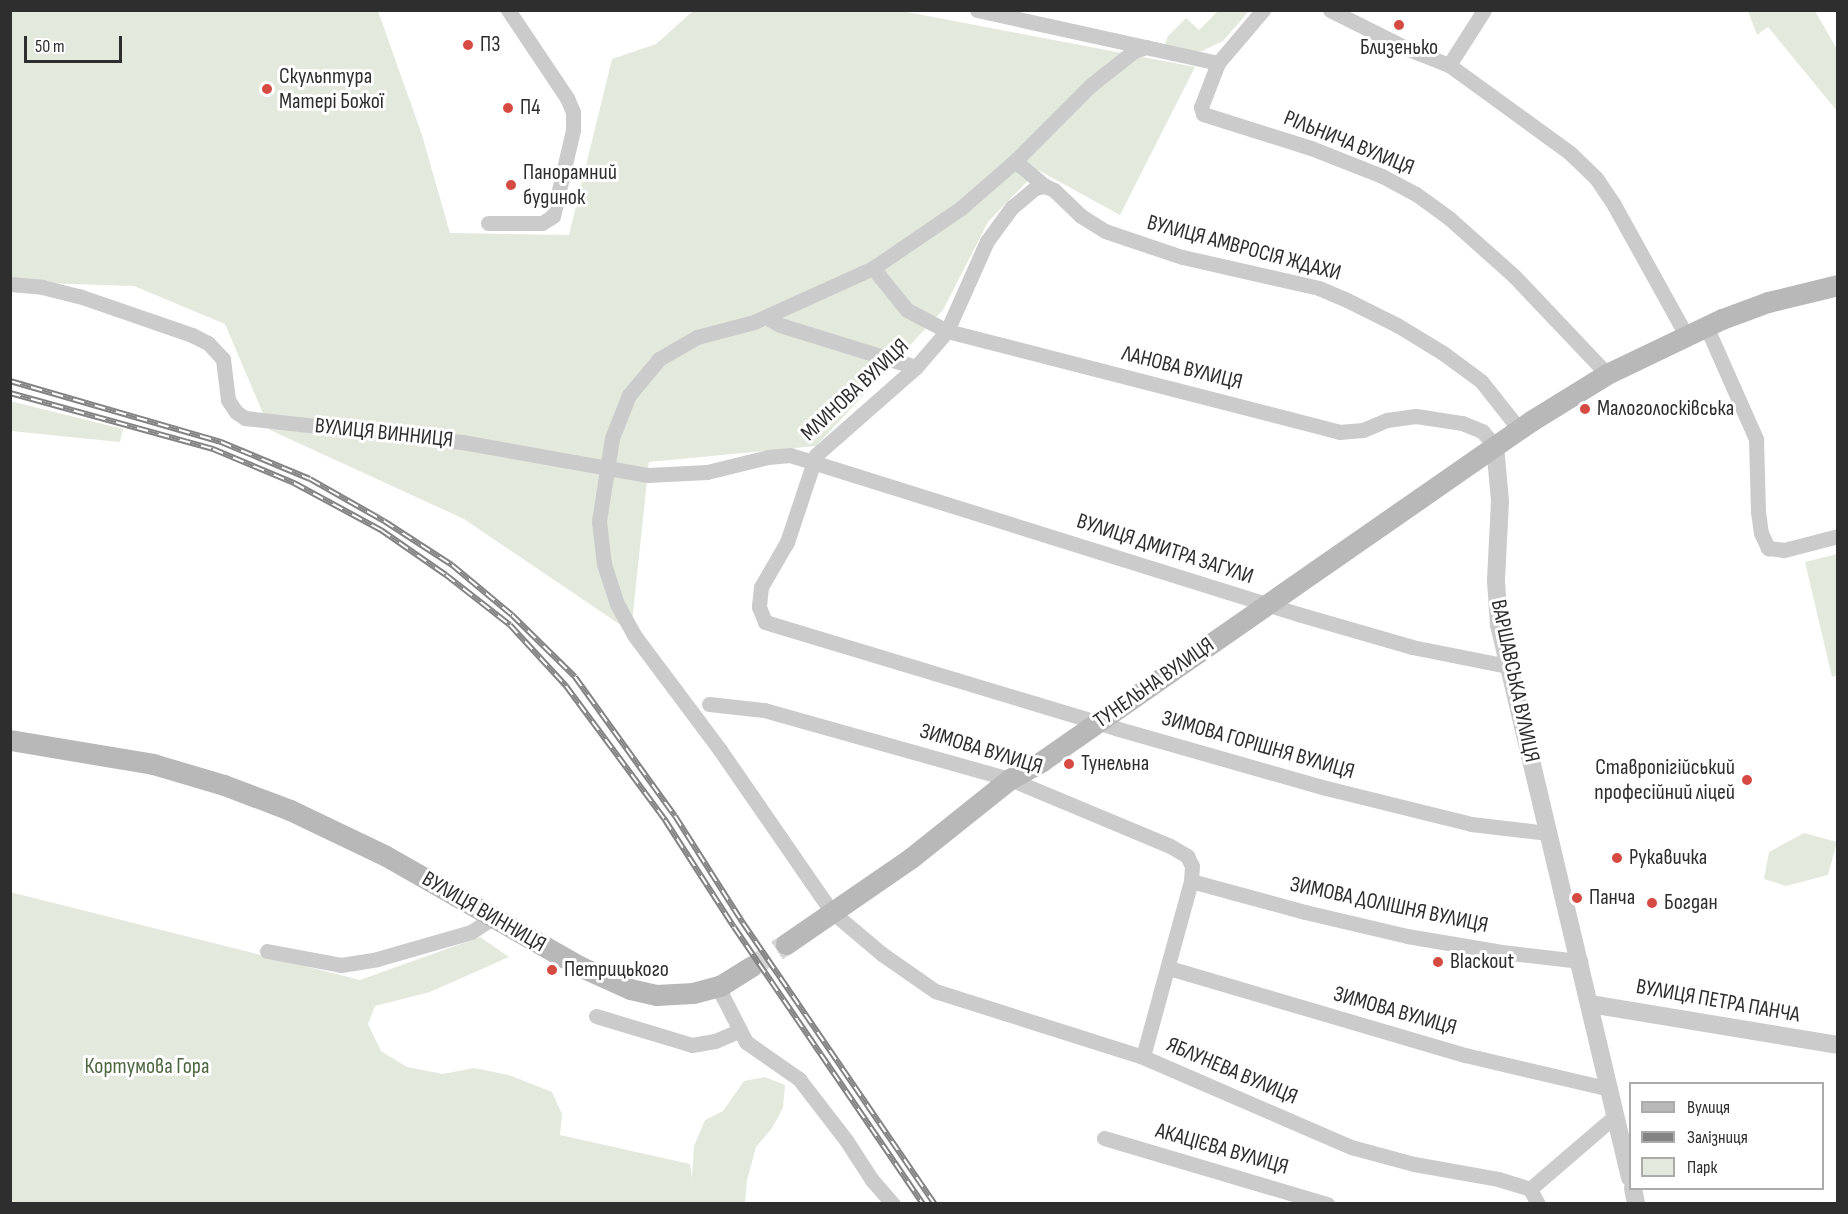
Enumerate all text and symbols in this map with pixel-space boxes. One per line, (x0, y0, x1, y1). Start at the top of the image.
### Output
marker: Близенько (1392, 18, 1406, 32)
scale bar (27, 24, 124, 62)
place label: П3 (480, 32, 500, 58)
place label: Близенько (1360, 35, 1438, 61)
text: 50 m (35, 36, 65, 57)
marker: П3 (461, 38, 475, 52)
place label: Скульптура Матері Божої (279, 63, 384, 114)
marker: Скульптура Матері Божої (260, 82, 274, 96)
place label: П4 (520, 95, 540, 121)
marker: П4 (501, 101, 515, 115)
street label: РІЛЬНИЧА ВУЛИЦЯ (1280, 105, 1418, 181)
place label: Панорамний будинок (523, 159, 617, 210)
marker: Панорамний будинок (504, 178, 518, 192)
street label: ВУЛИЦЯ АМВРОСІЯ ЖДАХИ (1144, 209, 1344, 287)
street label: МЛИНОВА ВУЛИЦЯ (796, 333, 914, 447)
street label: ЛАНОВА ВУЛИЦЯ (1119, 340, 1245, 396)
place label: Малоголосківська (1597, 396, 1734, 422)
marker: Малоголосківська (1578, 402, 1592, 416)
street label: ВУЛИЦЯ ВИННИЦЯ (314, 413, 454, 453)
street label: ВУЛИЦЯ ДМИТРА ЗАГУЛИ (1073, 508, 1257, 590)
street label: ВАРШАВСЬКА ВУЛИЦЯ (1485, 597, 1545, 765)
street label: ТУНЕЛЬНА ВУЛИЦЯ (1089, 632, 1219, 734)
street label: ЗИМОВА ГОРІШНЯ ВУЛИЦЯ (1159, 705, 1357, 785)
street label: ЗИМОВА ВУЛИЦЯ (916, 718, 1046, 780)
place label: Тунельна (1081, 751, 1149, 777)
place label: Ставропігійський професійний ліцей (1594, 754, 1735, 806)
marker: Тунельна (1062, 757, 1076, 771)
marker: Ставропігійський професійний ліцей (1740, 773, 1754, 787)
place label: Рукавичка (1629, 845, 1707, 871)
marker: Рукавичка (1610, 851, 1624, 865)
street label: ВУЛИЦЯ ВИННИЦЯ (417, 866, 551, 958)
street label: ЗИМОВА ДОЛІШНЯ ВУЛИЦЯ (1288, 871, 1490, 939)
place label: Панча (1589, 885, 1635, 911)
place label: Богдан (1664, 890, 1718, 916)
marker: Панча (1570, 891, 1584, 905)
marker: Богдан (1645, 896, 1659, 910)
place label: Blackout (1450, 949, 1514, 975)
marker: Blackout (1431, 955, 1445, 969)
place label: Петрицького (564, 957, 669, 983)
marker: Петрицького (545, 963, 559, 977)
street label: ВУЛИЦЯ ПЕТРА ПАНЧА (1634, 974, 1802, 1028)
street label: ЗИМОВА ВУЛИЦЯ (1330, 981, 1460, 1041)
street label: ЯБЛУНЕВА ВУЛИЦЯ (1163, 1032, 1301, 1110)
park label: Кортумова Гора (85, 1054, 209, 1080)
legend (1629, 1082, 1824, 1190)
text: Вулиця (1687, 1097, 1730, 1118)
street label: АКАЦІЄВА ВУЛИЦЯ (1153, 1117, 1291, 1181)
text: Залізниця (1687, 1127, 1748, 1148)
text: Парк (1687, 1157, 1717, 1178)

